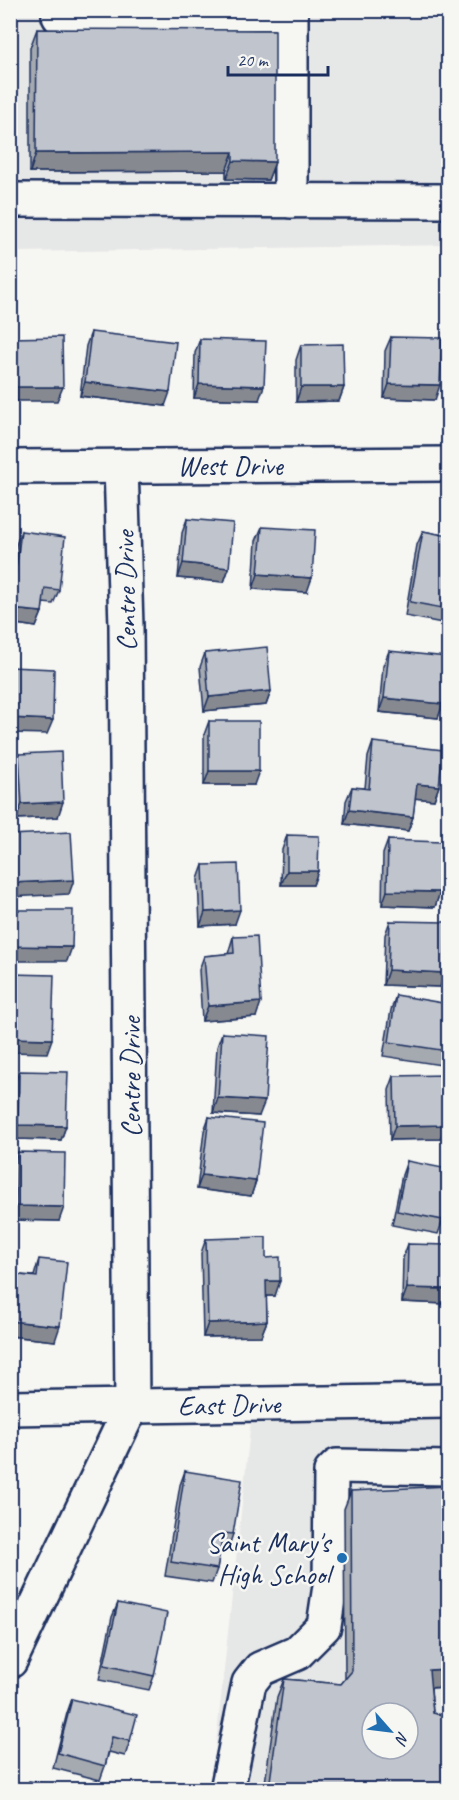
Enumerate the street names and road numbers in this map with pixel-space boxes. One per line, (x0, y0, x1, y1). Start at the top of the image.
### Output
street label: West Drive (177, 448, 284, 483)
street label: Centre Drive (107, 529, 144, 651)
street label: Centre Drive (113, 1015, 148, 1137)
street label: East Drive (177, 1386, 282, 1423)

